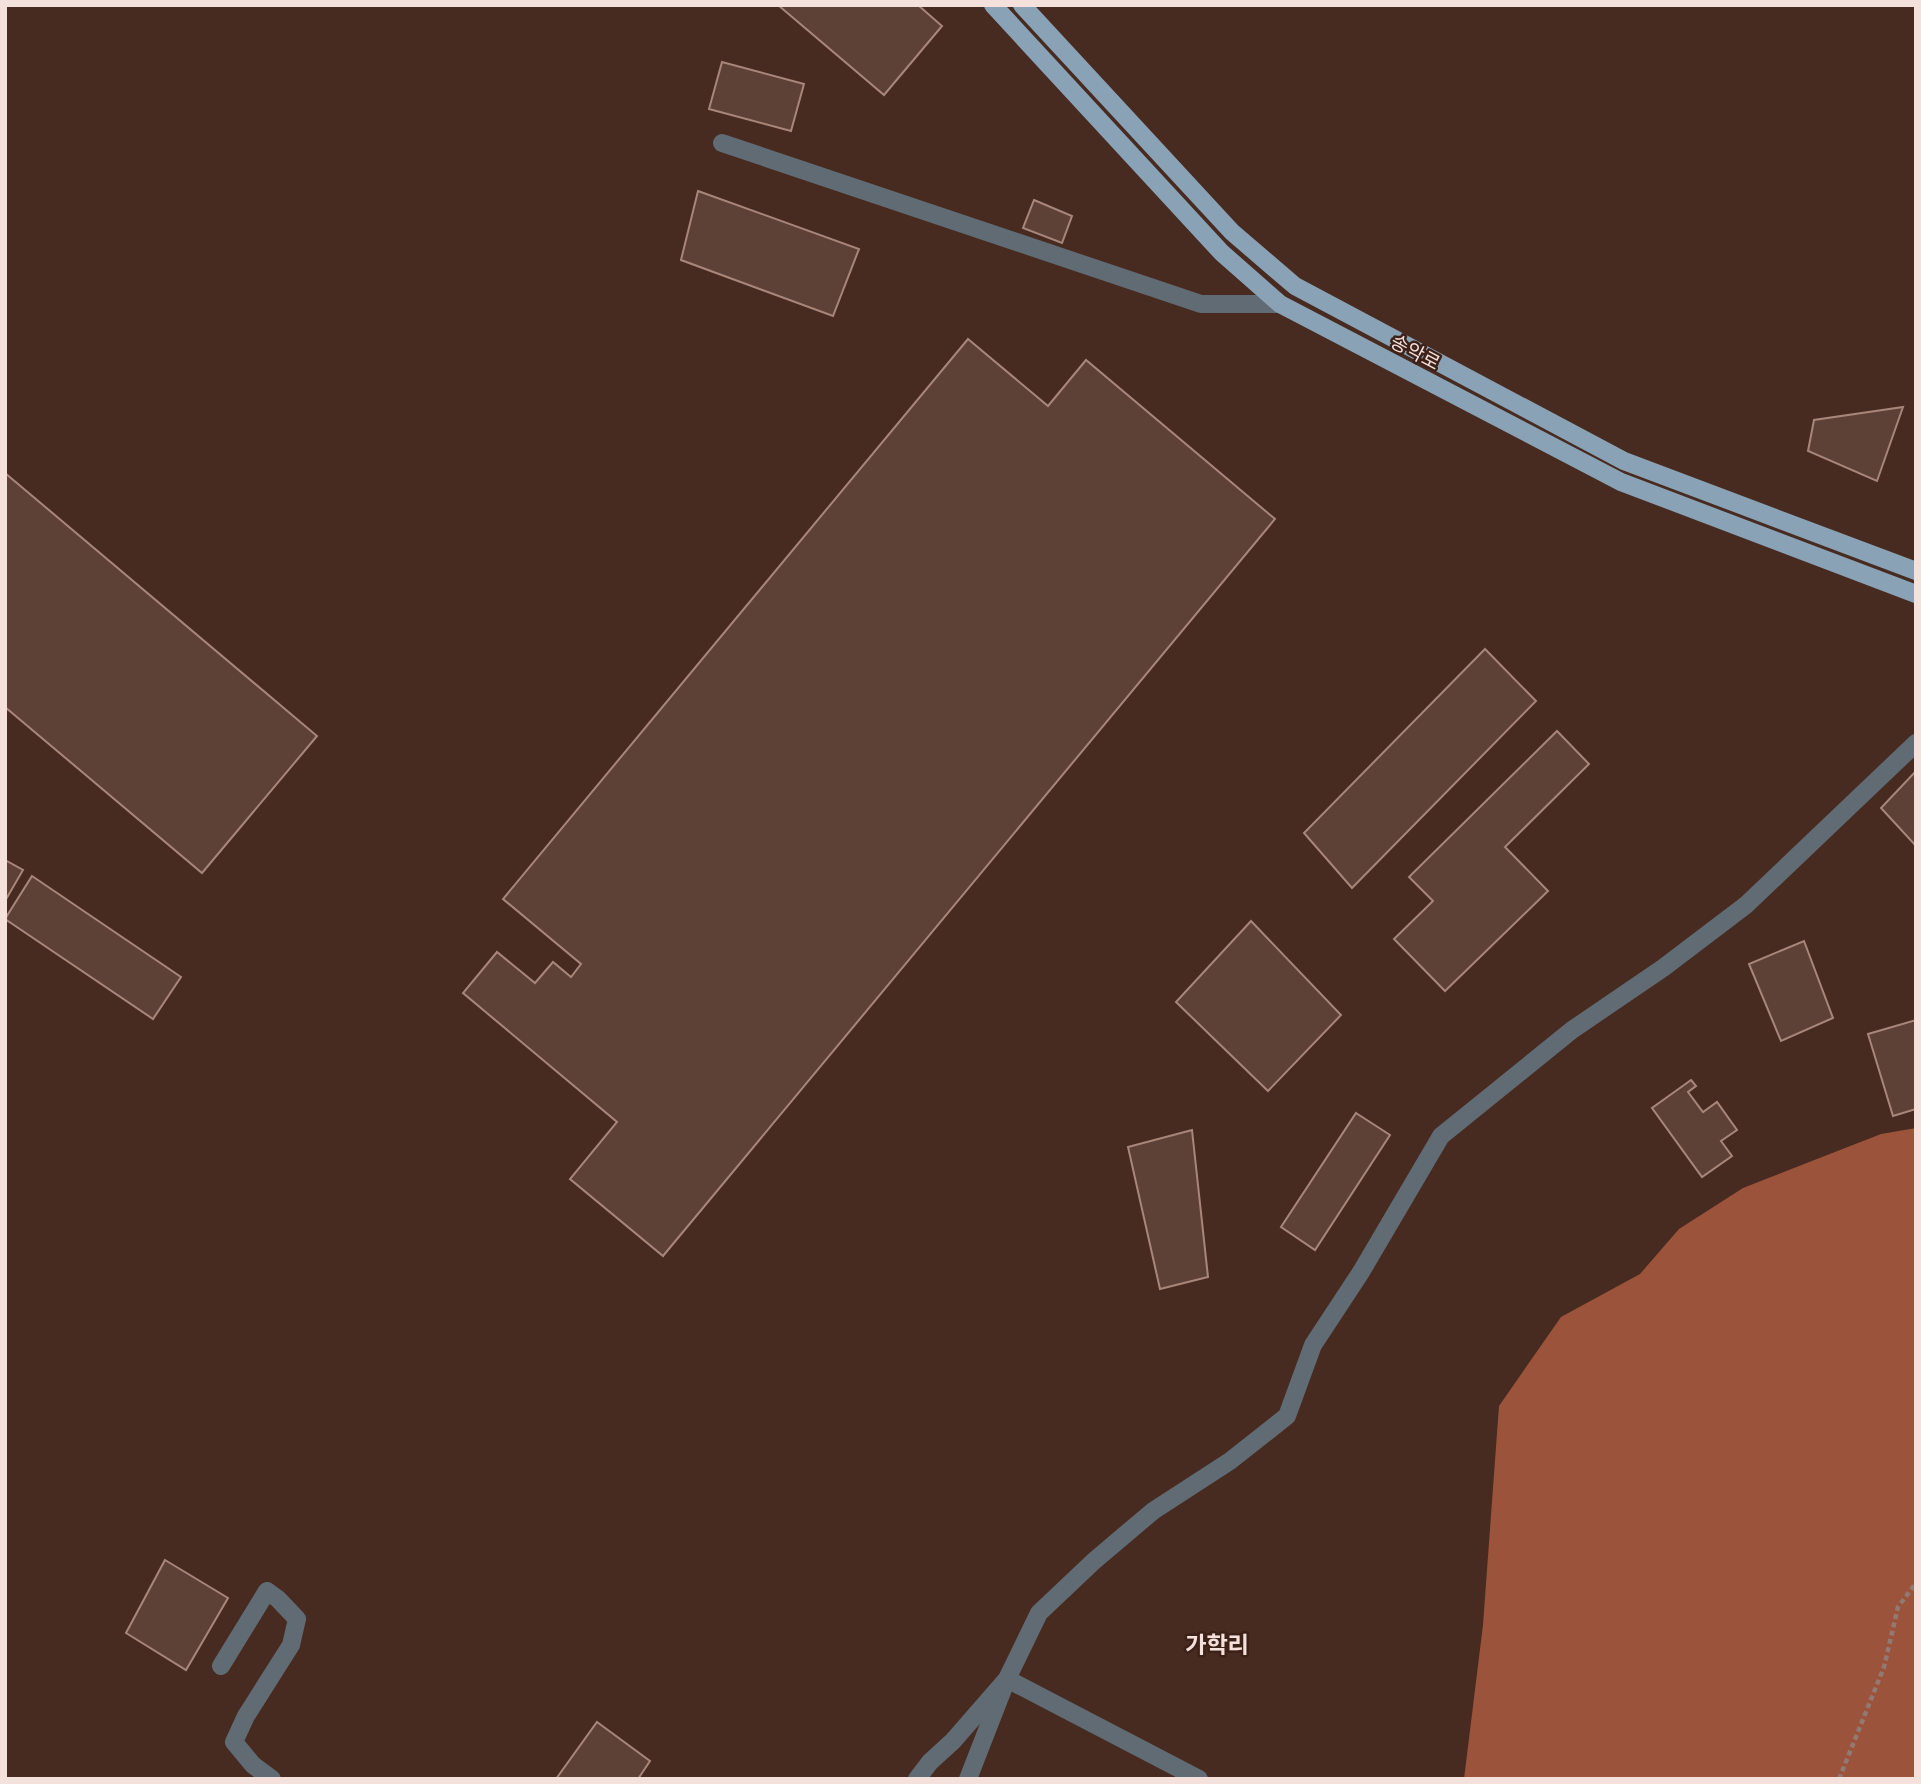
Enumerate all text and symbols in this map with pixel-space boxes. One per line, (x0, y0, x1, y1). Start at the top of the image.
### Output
street label: 송악로 (1387, 327, 1445, 375)
district label: 가학리 (1185, 1628, 1249, 1659)

